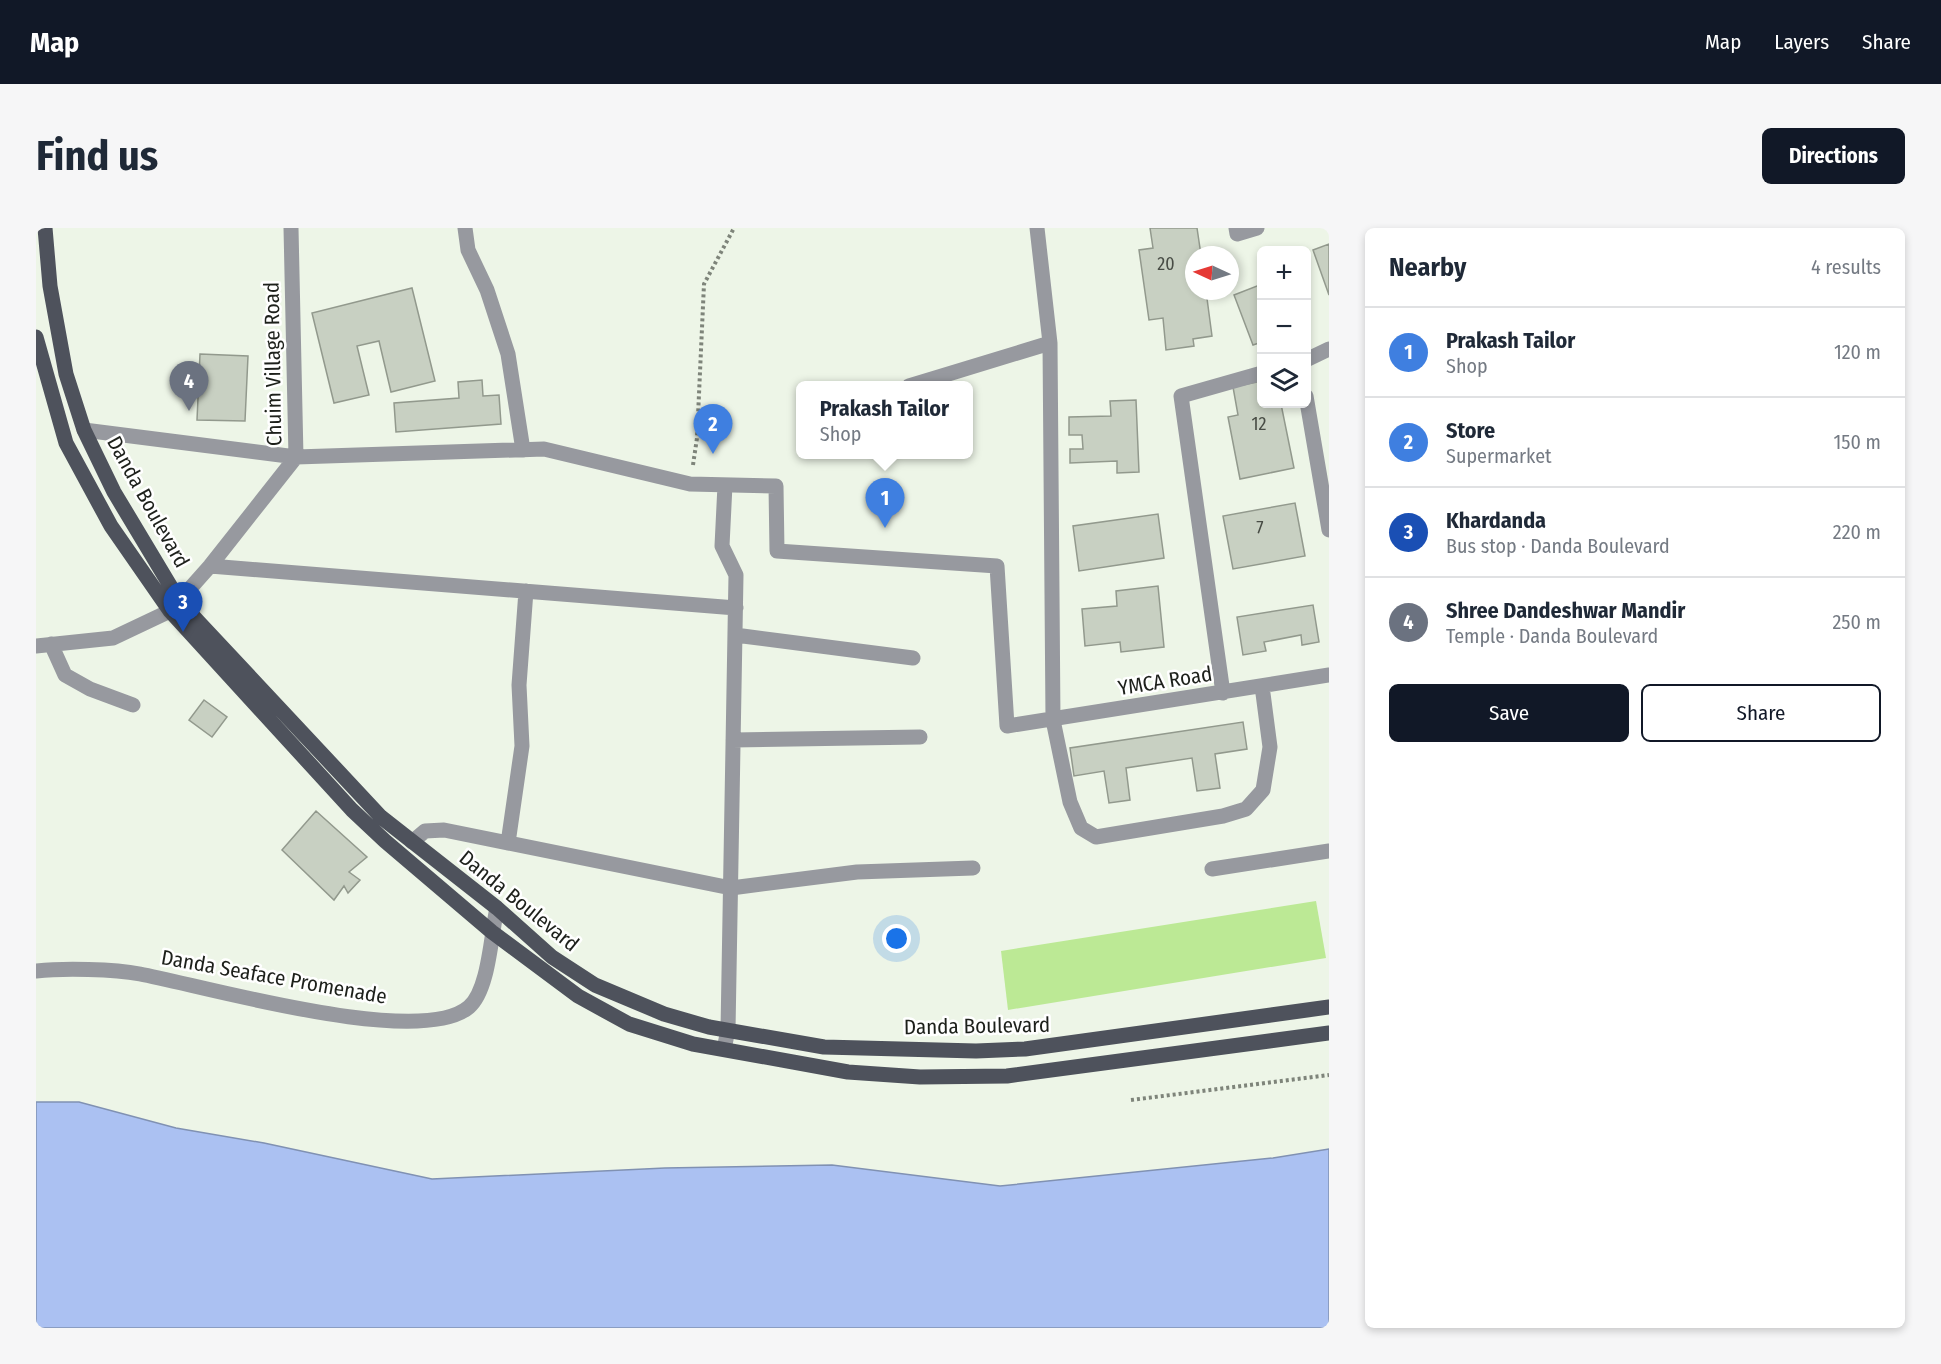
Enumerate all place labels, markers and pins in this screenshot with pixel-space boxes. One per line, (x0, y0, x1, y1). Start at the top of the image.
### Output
pin: 4 (170, 362, 208, 411)
pin: 2 (694, 404, 732, 454)
pin: 1 (866, 478, 904, 528)
pin: 3 (164, 582, 202, 632)

